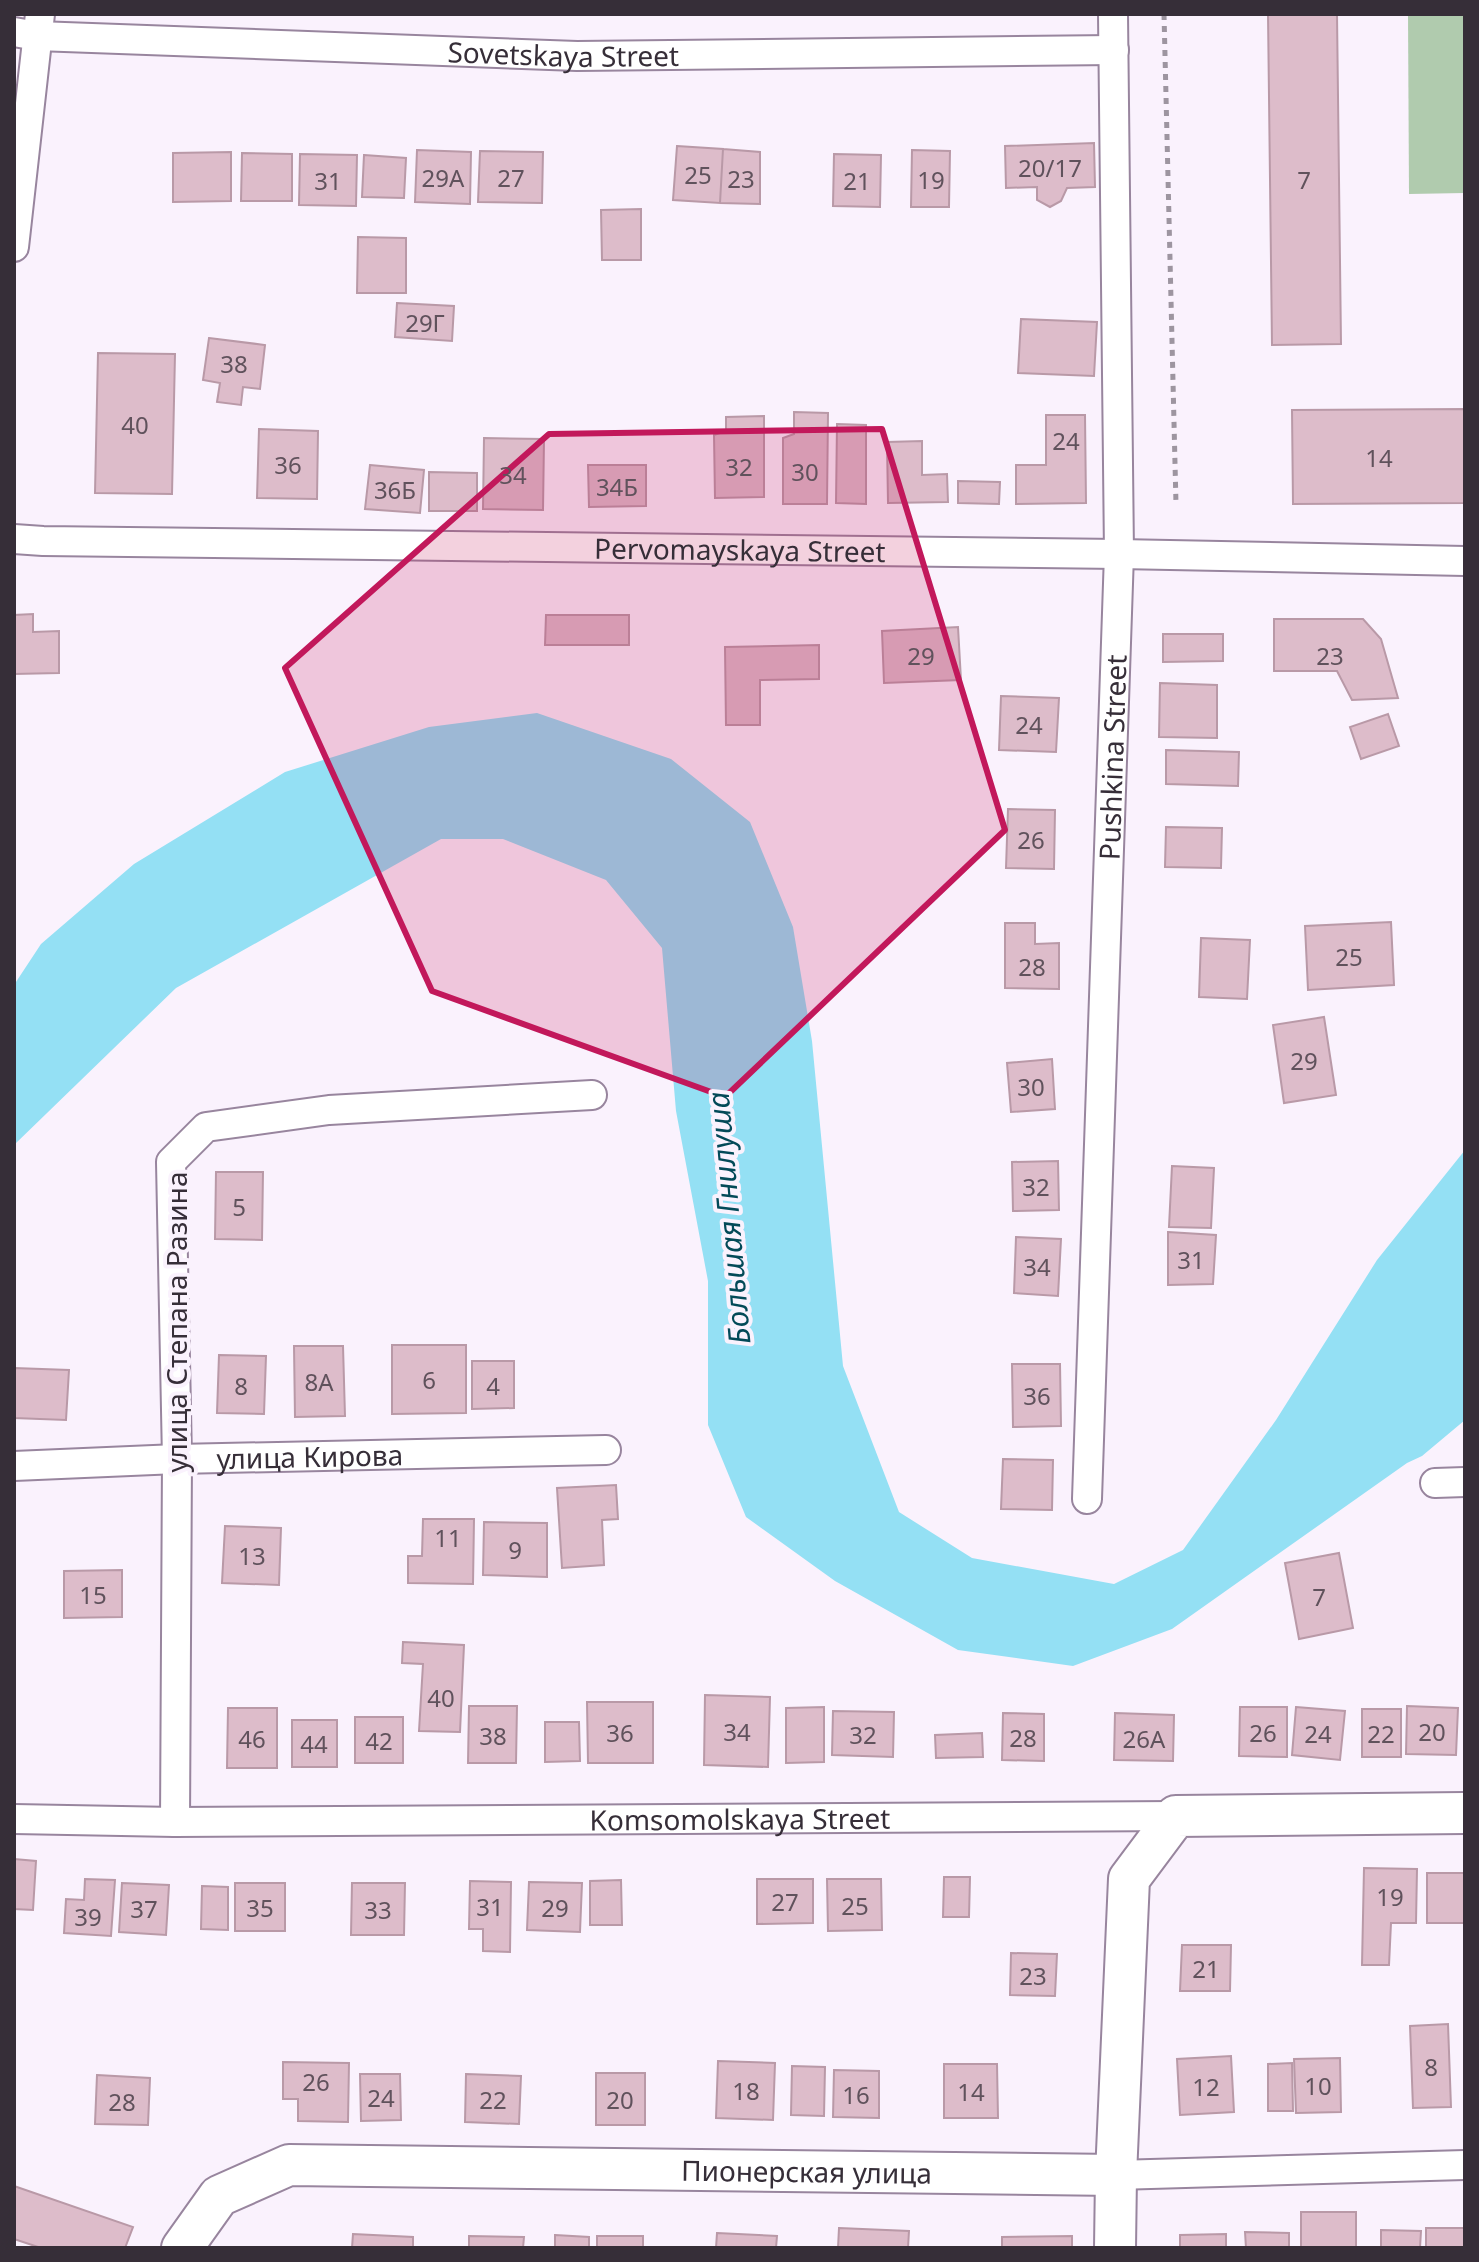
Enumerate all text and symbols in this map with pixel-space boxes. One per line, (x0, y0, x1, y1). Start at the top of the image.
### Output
street label: Sovetskaya Street (447, 32, 679, 75)
house number: 20/17 (1018, 151, 1082, 184)
house number: 25 (684, 158, 712, 191)
house number: 29А (422, 161, 465, 194)
house number: 27 (497, 161, 525, 194)
house number: 23 (727, 162, 755, 195)
house number: 19 (917, 163, 945, 196)
house number: 7 (1297, 163, 1311, 196)
house number: 31 (314, 164, 342, 197)
house number: 21 (843, 164, 871, 197)
house number: 29Г (405, 306, 445, 339)
house number: 38 (220, 347, 248, 380)
house number: 40 (121, 408, 149, 441)
house number: 24 (1052, 424, 1080, 457)
house number: 14 (1365, 441, 1393, 474)
house number: 36 (274, 448, 302, 481)
house number: 32 (725, 450, 753, 483)
house number: 30 (791, 455, 819, 488)
house number: 34 (499, 458, 527, 491)
house number: 34Б (596, 470, 638, 503)
house number: 36Б (374, 473, 416, 506)
street label: Pervomayskaya Street (594, 529, 886, 570)
house number: 29 (907, 639, 935, 672)
house number: 23 (1316, 639, 1344, 672)
street label: Pushkina Street (1090, 654, 1135, 861)
house number: 24 (1015, 708, 1043, 741)
house number: 26 (1017, 823, 1045, 856)
house number: 25 (1335, 940, 1363, 973)
house number: 28 (1018, 950, 1046, 983)
house number: 29 (1290, 1044, 1318, 1077)
house number: 30 (1017, 1070, 1045, 1103)
water label: Большая Гнилуша (697, 1090, 759, 1346)
house number: 32 (1022, 1170, 1050, 1203)
street label: улица Степана Разина (157, 1172, 195, 1472)
house number: 5 (232, 1190, 246, 1223)
house number: 31 (1177, 1243, 1205, 1276)
house number: 34 (1023, 1250, 1051, 1283)
house number: 6 (422, 1363, 436, 1396)
house number: 8А (304, 1365, 334, 1398)
house number: 8 (234, 1369, 248, 1402)
house number: 4 (486, 1369, 500, 1402)
house number: 36 (1023, 1379, 1051, 1412)
street label: улица Кирова (216, 1435, 404, 1477)
house number: 11 (434, 1521, 462, 1554)
house number: 9 (508, 1533, 522, 1566)
house number: 13 (238, 1539, 266, 1572)
house number: 15 (79, 1578, 107, 1611)
house number: 7 (1312, 1580, 1326, 1613)
house number: 40 (427, 1681, 455, 1714)
house number: 34 (723, 1715, 751, 1748)
house number: 20 (1418, 1715, 1446, 1748)
house number: 36 (606, 1716, 634, 1749)
house number: 26 (1249, 1716, 1277, 1749)
house number: 24 (1304, 1717, 1332, 1750)
house number: 22 (1367, 1717, 1395, 1750)
house number: 32 (849, 1718, 877, 1751)
house number: 38 (479, 1719, 507, 1752)
house number: 28 (1009, 1721, 1037, 1754)
house number: 46 (238, 1722, 266, 1755)
house number: 26А (1123, 1722, 1166, 1755)
house number: 42 (365, 1724, 393, 1757)
house number: 44 (300, 1727, 328, 1760)
street label: Komsomolskaya Street (589, 1799, 890, 1839)
house number: 19 (1376, 1880, 1404, 1913)
house number: 27 (771, 1885, 799, 1918)
house number: 25 (841, 1889, 869, 1922)
house number: 31 (476, 1890, 504, 1923)
house number: 35 (246, 1891, 274, 1924)
house number: 29 (541, 1891, 569, 1924)
house number: 37 (130, 1892, 158, 1925)
house number: 33 (364, 1893, 392, 1926)
house number: 39 (74, 1900, 102, 1933)
house number: 21 (1192, 1952, 1220, 1985)
house number: 23 (1019, 1959, 1047, 1992)
house number: 8 (1424, 2050, 1438, 2083)
house number: 26 (302, 2065, 330, 2098)
house number: 10 (1304, 2069, 1332, 2102)
house number: 12 (1192, 2070, 1220, 2103)
house number: 18 (732, 2074, 760, 2107)
house number: 14 (957, 2075, 985, 2108)
house number: 16 (842, 2078, 870, 2111)
house number: 24 (367, 2081, 395, 2114)
house number: 22 (479, 2083, 507, 2116)
house number: 20 (606, 2083, 634, 2116)
house number: 28 (108, 2085, 136, 2118)
street label: Пионерская улица (681, 2151, 932, 2192)

